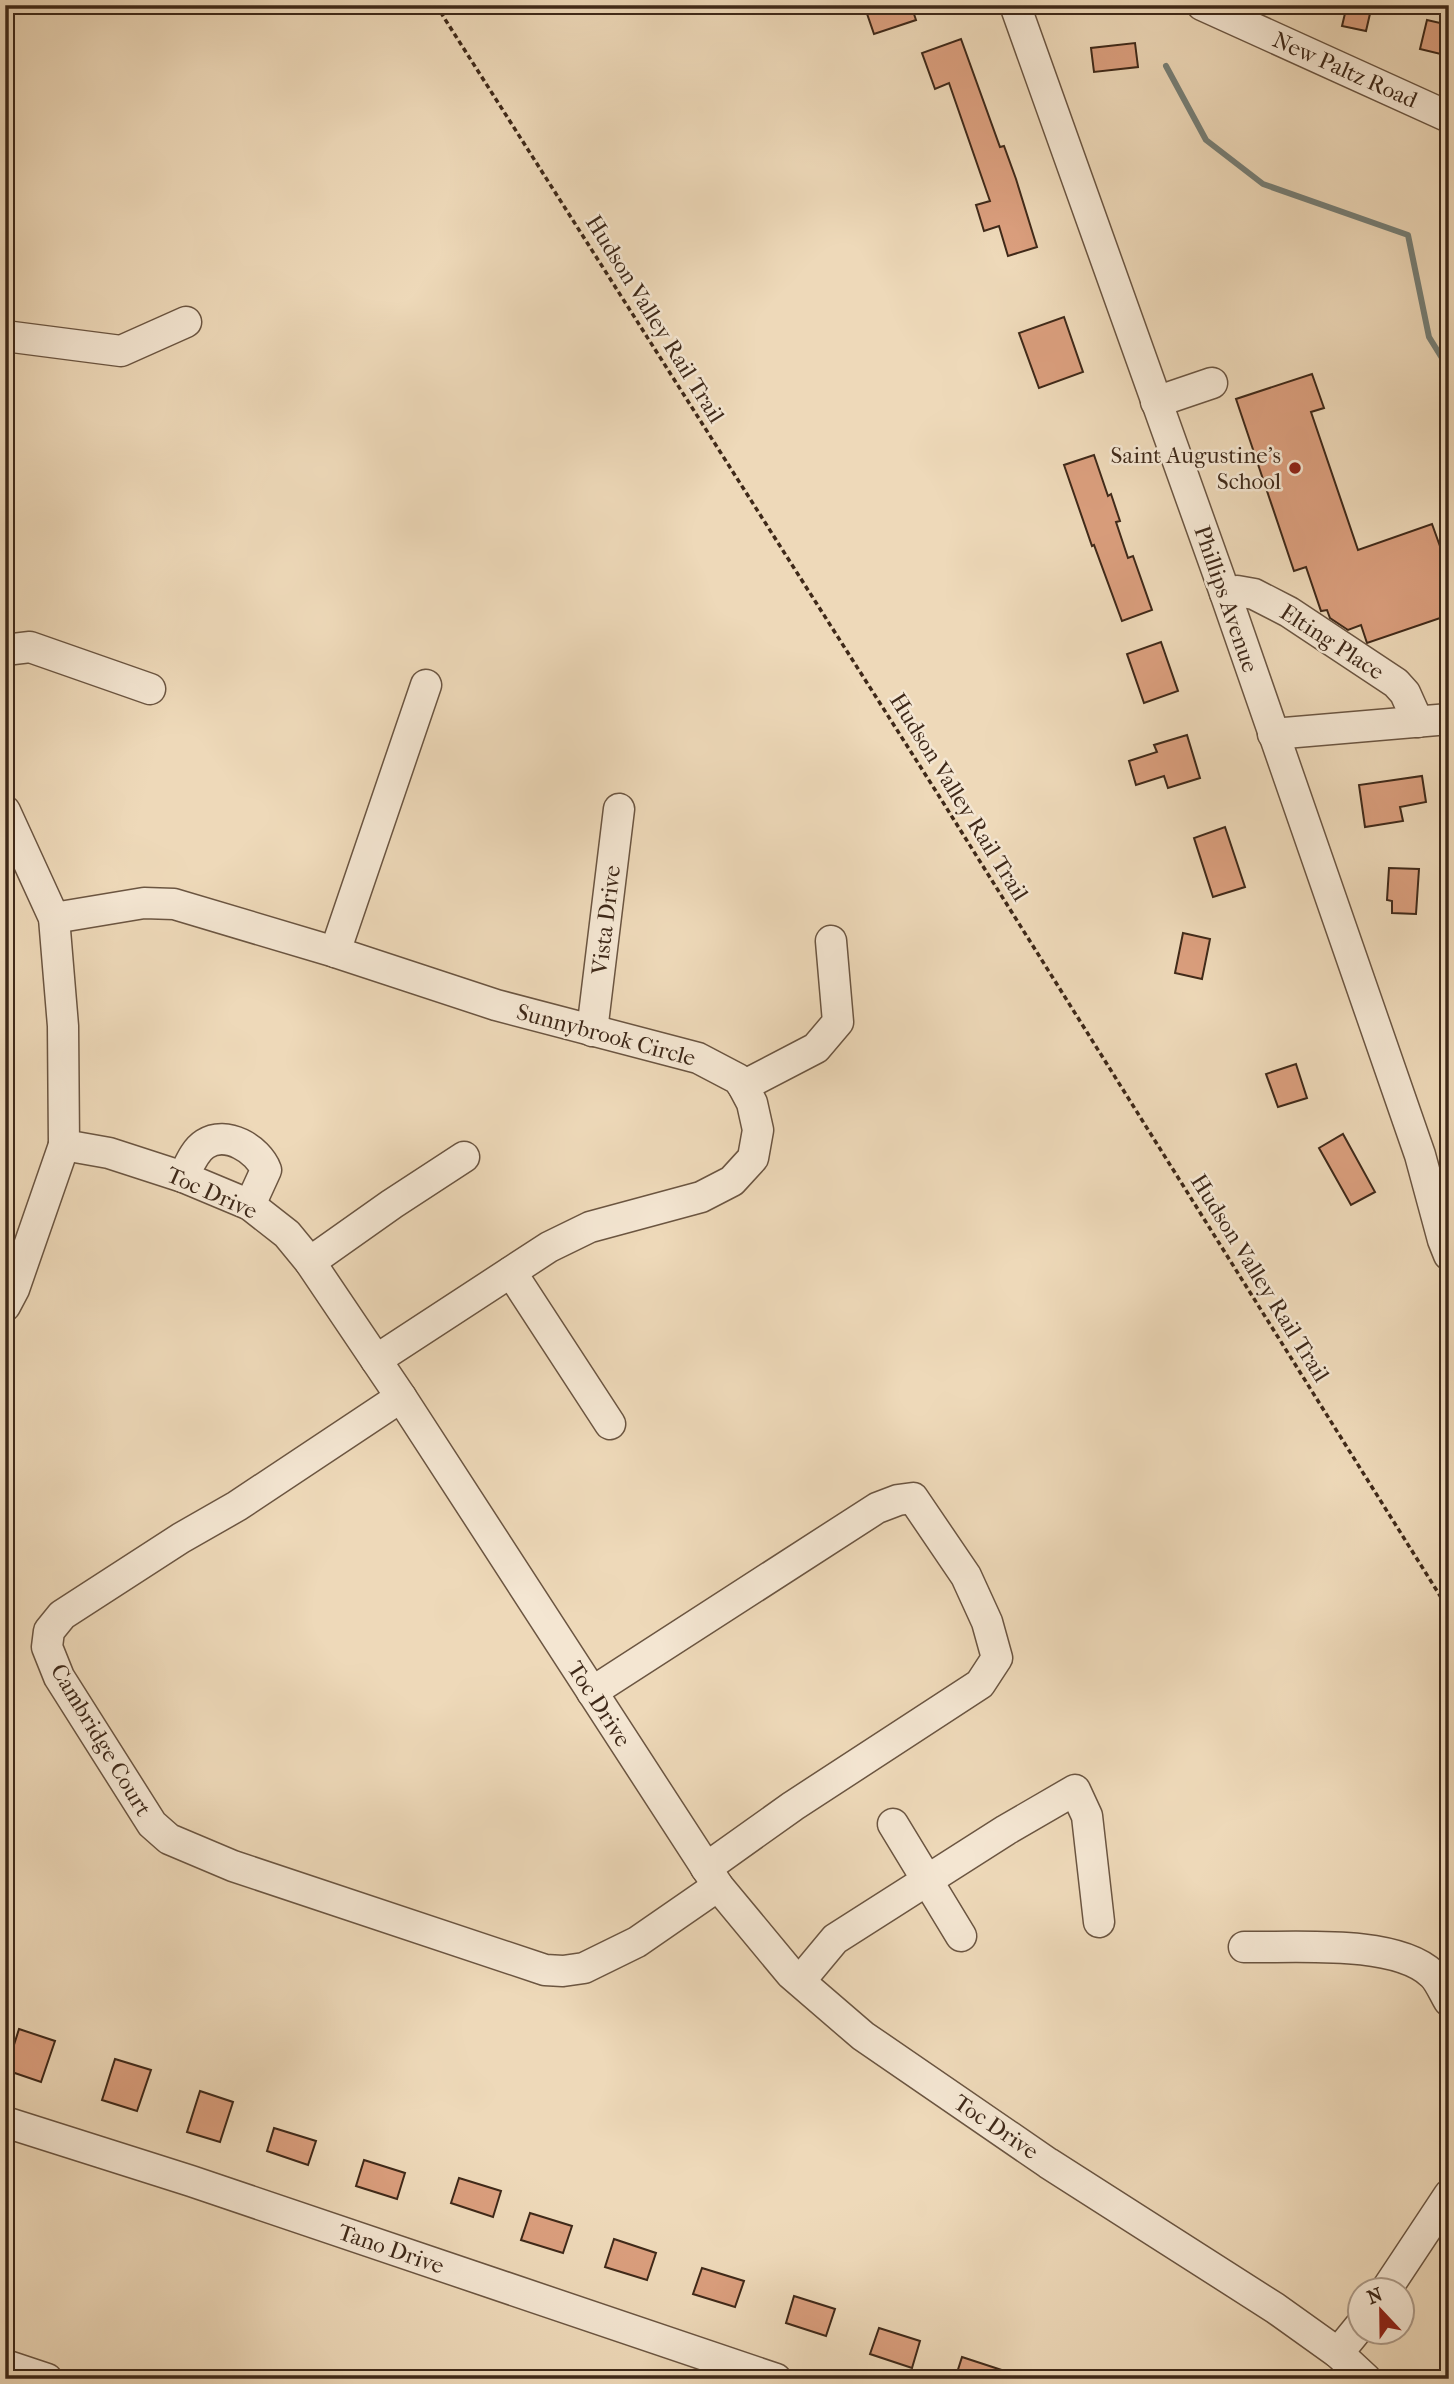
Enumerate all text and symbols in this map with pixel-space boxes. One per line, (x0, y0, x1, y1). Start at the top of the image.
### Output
street label: New Paltz Road (1269, 26, 1422, 114)
street label: Hudson Valley Rail Trail (580, 210, 730, 428)
place label: Saint Augustine's School (1111, 442, 1282, 495)
marker: Saint Augustine's School (1287, 460, 1303, 476)
street label: Phillips Avenue (1188, 522, 1264, 676)
street label: Elting Place (1275, 598, 1389, 686)
street label: Hudson Valley Rail Trail (884, 688, 1034, 906)
street label: Vista Drive (586, 864, 626, 977)
street label: Sunnybrook Circle (514, 998, 698, 1072)
street label: Toc Drive (163, 1161, 261, 1225)
street label: Hudson Valley Rail Trail (1185, 1169, 1335, 1387)
street label: Toc Drive (561, 1656, 637, 1752)
street label: Cambridge Court (45, 1659, 157, 1821)
street label: Toc Drive (949, 2089, 1043, 2165)
street label: Tano Drive (334, 2218, 448, 2280)
north arrow (1346, 2276, 1416, 2346)
text: N (1364, 2283, 1386, 2309)

